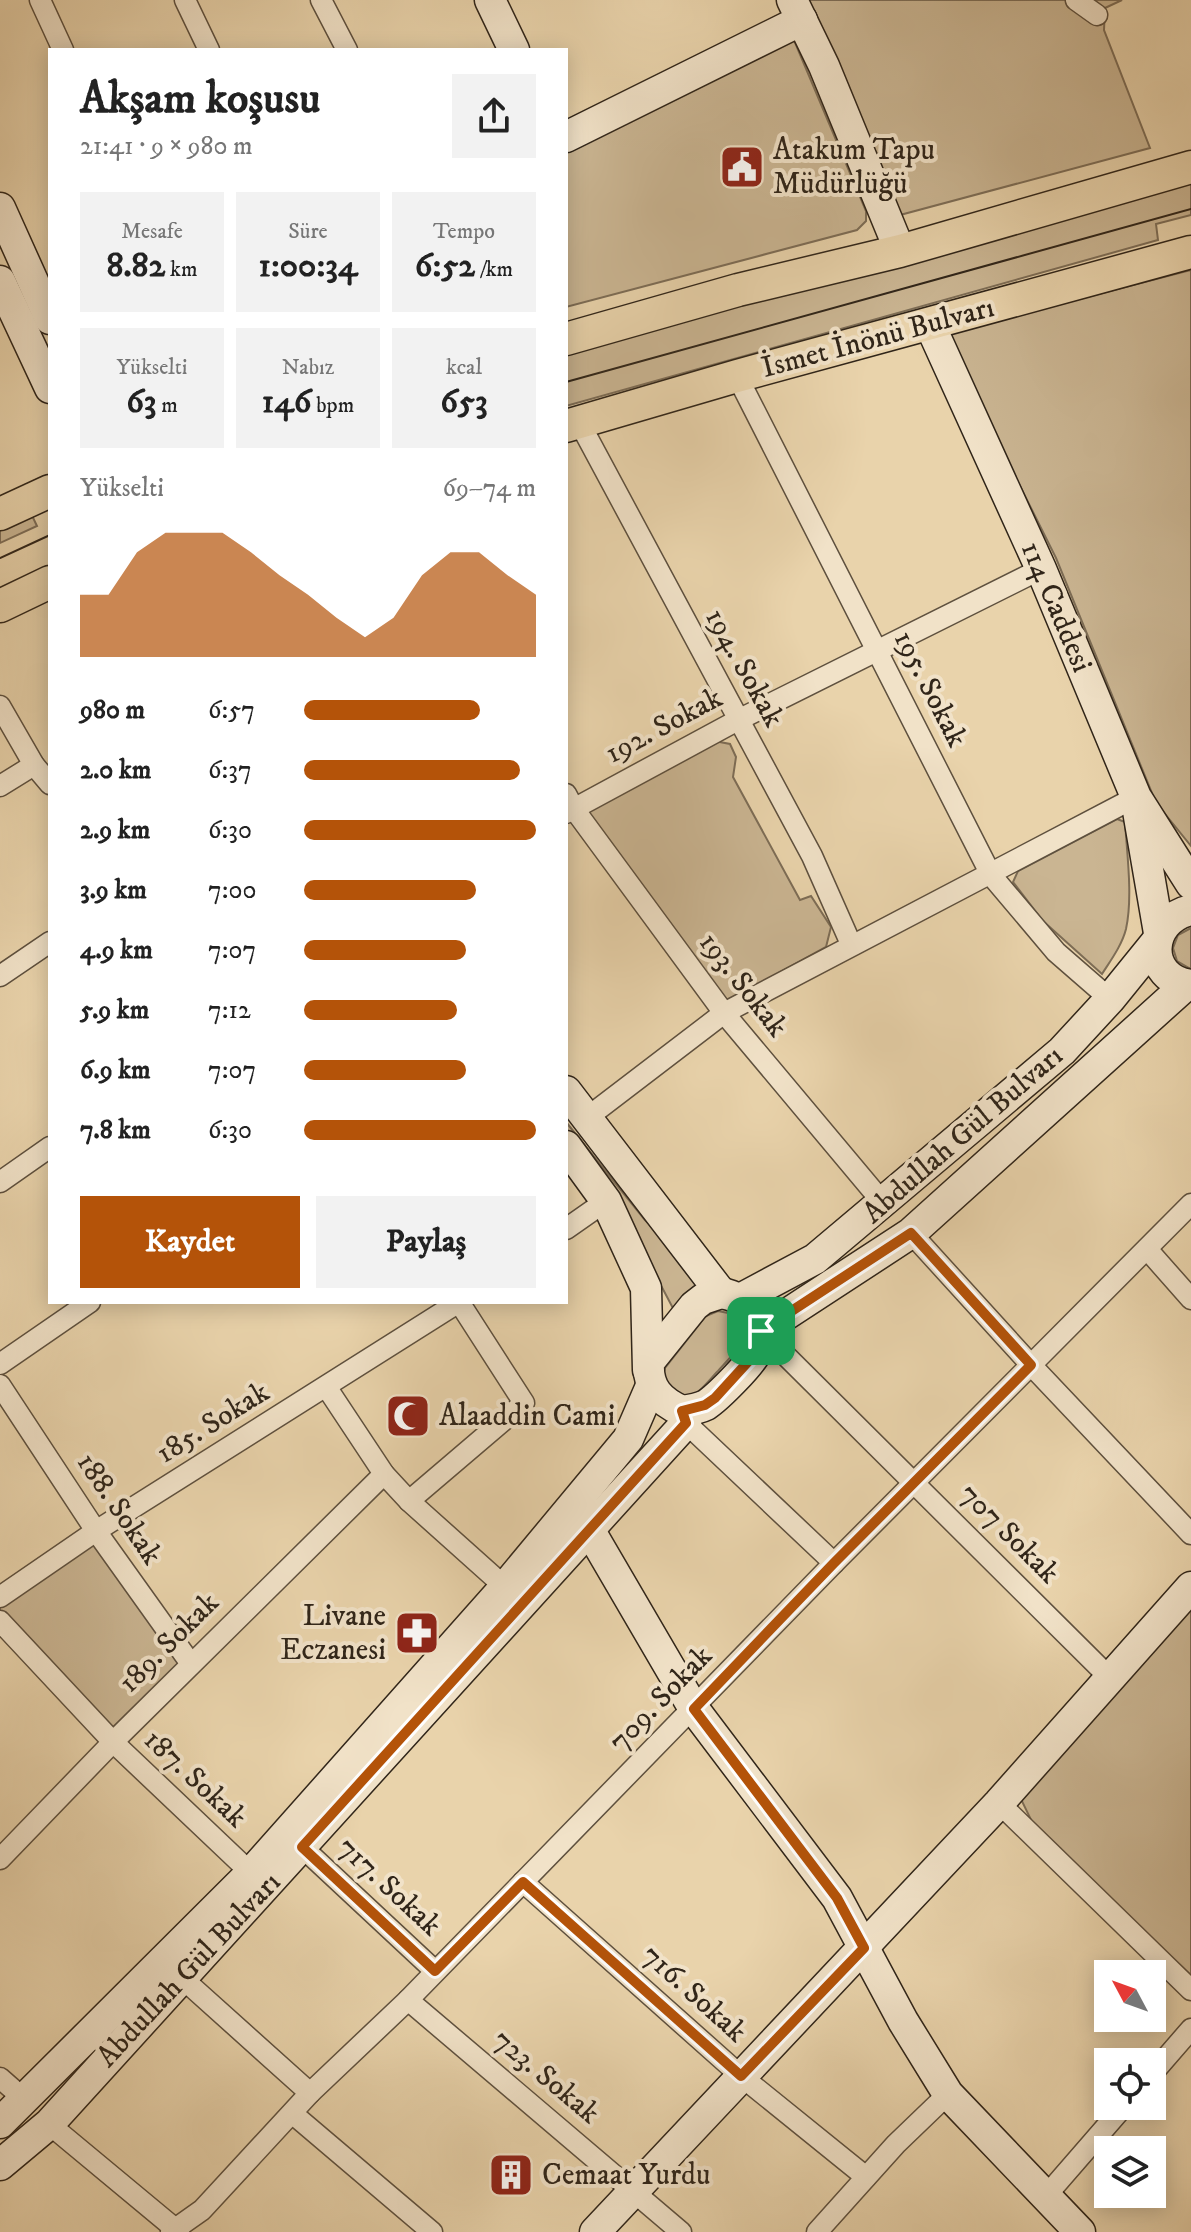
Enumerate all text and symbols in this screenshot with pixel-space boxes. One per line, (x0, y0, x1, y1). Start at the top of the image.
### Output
text: Akşam koşusu (80, 72, 320, 127)
button: share (452, 74, 536, 158)
text: 21:41 · 9 × 980 m (80, 130, 253, 163)
place label: Atakum Tapu Müdürlüğü (773, 132, 935, 203)
public building icon: Atakum Tapu Müdürlüğü (718, 143, 766, 191)
text: Mesafe (121, 218, 183, 245)
text: Süre (288, 218, 328, 245)
text: Tempo (433, 218, 495, 245)
text: 8.82 (107, 245, 165, 287)
text: 1:00:34 (258, 245, 358, 287)
text: 6:52 (415, 245, 475, 287)
text: km (165, 256, 197, 283)
text: /km (475, 256, 513, 283)
street label: İsmet İnönü Bulvarı (757, 288, 998, 387)
text: Yükselti (116, 354, 188, 381)
text: Nabız (282, 354, 334, 381)
text: kcal (446, 354, 482, 381)
text: 63 (126, 381, 157, 423)
text: 146 (262, 381, 312, 423)
text: 653 (440, 381, 488, 423)
text: m (157, 392, 178, 419)
text: bpm (312, 392, 354, 419)
text: Yükselti (80, 472, 164, 505)
text: 69–74 m (442, 472, 536, 505)
street label: 114 Caddesi (1012, 536, 1100, 678)
street label: 194. Sokak (696, 602, 792, 734)
street label: 195. Sokak (885, 624, 975, 754)
street label: 192. Sokak (599, 680, 729, 772)
text: 980 m (80, 694, 145, 727)
text: 6:57 (208, 694, 255, 727)
text: 2.0 km (80, 754, 151, 787)
text: 6:37 (208, 754, 252, 787)
text: 2.9 km (80, 814, 150, 847)
text: 6:30 (208, 814, 252, 847)
text: 3.9 km (80, 874, 147, 907)
text: 7:00 (208, 874, 256, 907)
street label: 193. Sokak (690, 925, 796, 1045)
text: 4.9 km (80, 934, 153, 967)
text: 7:07 (208, 934, 256, 967)
text: 5.9 km (80, 994, 149, 1027)
text: 7:12 (208, 994, 251, 1027)
street label: Abdullah Gül Bulvarı (855, 1038, 1071, 1232)
text: 6.9 km (80, 1054, 151, 1087)
text: 7:07 (208, 1054, 256, 1087)
text: 7.8 km (80, 1114, 151, 1147)
text: 6:30 (208, 1114, 252, 1147)
button: Kaydet (80, 1196, 300, 1288)
button: Paylaş (316, 1196, 536, 1288)
pin (727, 1297, 795, 1365)
icon: arrive (739, 1309, 783, 1353)
street label: 185. Sokak (150, 1374, 276, 1472)
mosque icon: Alaaddin Cami (384, 1392, 432, 1440)
place label: Alaaddin Cami (439, 1398, 615, 1435)
street label: 188. Sokak (68, 1446, 170, 1572)
street label: 707 Sokak (951, 1476, 1067, 1592)
street label: 189. Sokak (111, 1585, 227, 1701)
place label: Livane Eczanesi (280, 1598, 386, 1669)
pharmacy icon: Livane Eczanesi (393, 1609, 441, 1657)
street label: 709. Sokak (601, 1638, 721, 1760)
street label: 187. Sokak (136, 1722, 254, 1836)
street label: 717. Sokak (329, 1830, 449, 1945)
street label: Abdullah Gül Bulvarı (89, 1865, 289, 2075)
street label: 716. Sokak (634, 1937, 754, 2051)
north arrow (1094, 1960, 1166, 2032)
map controls (1094, 1960, 1166, 2208)
street label: 723. Sokak (485, 2022, 607, 2132)
button: locate (1094, 2048, 1166, 2120)
button: layers (1094, 2136, 1166, 2208)
building icon: Cemaat Yurdu (487, 2151, 535, 2199)
place label: Cemaat Yurdu (542, 2157, 710, 2194)

